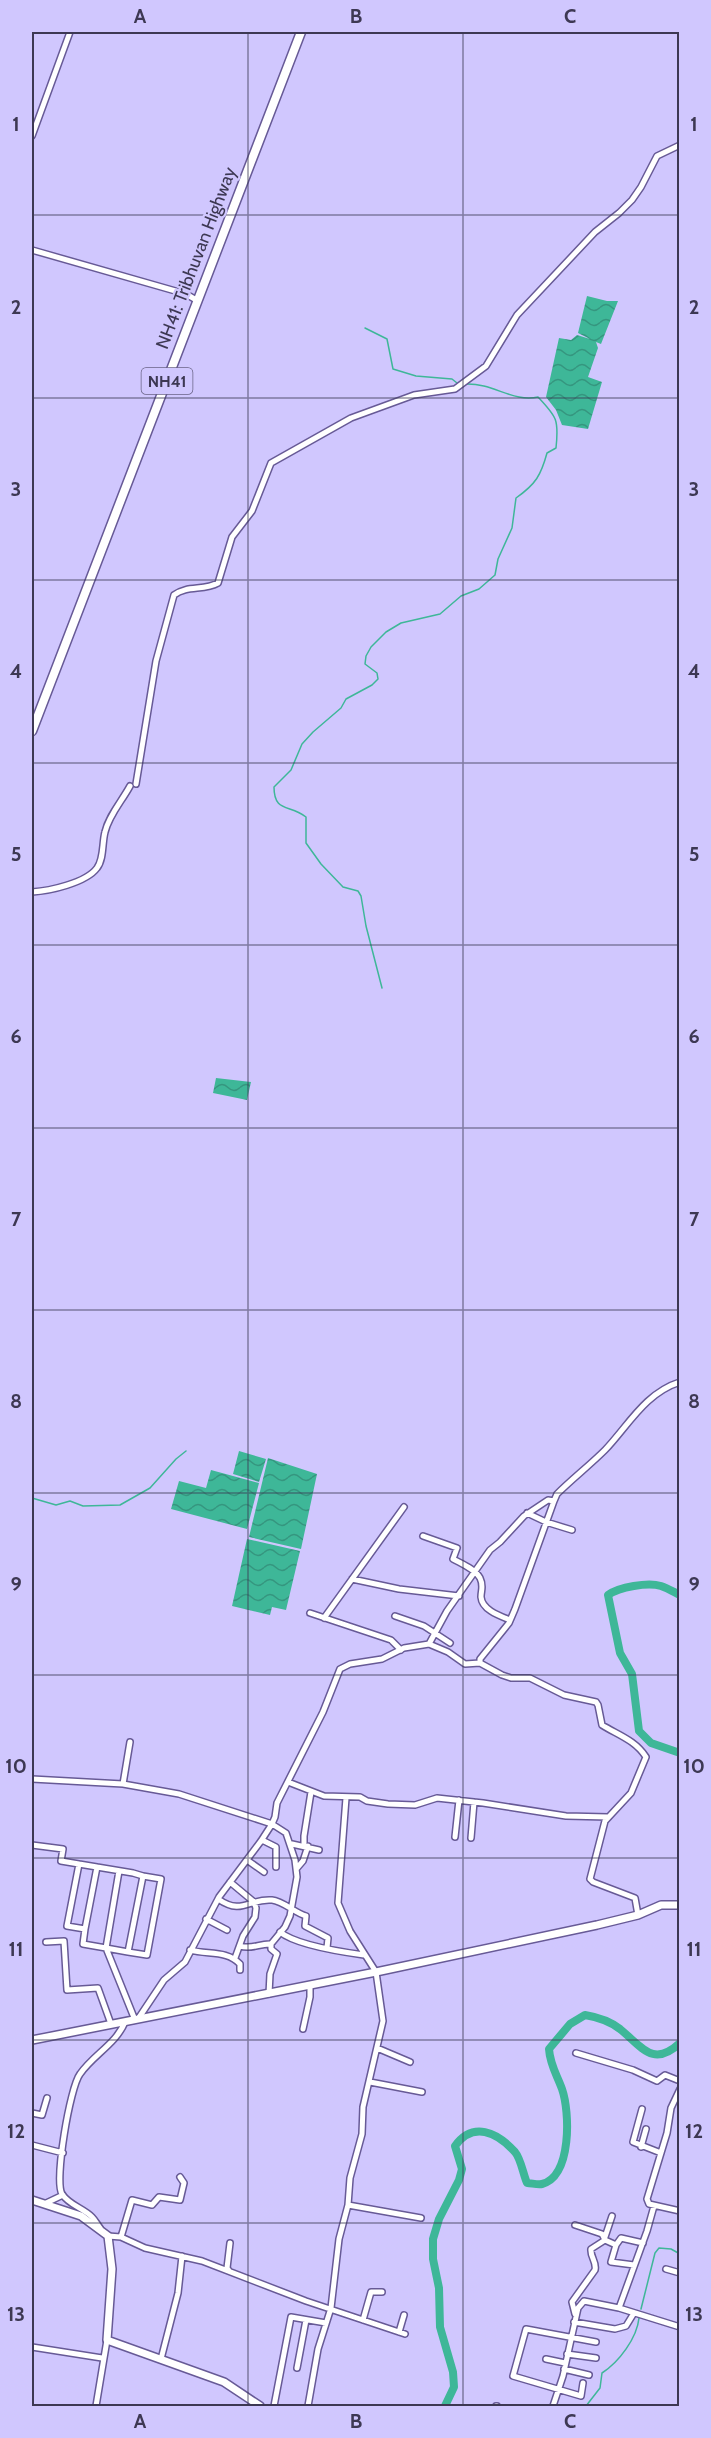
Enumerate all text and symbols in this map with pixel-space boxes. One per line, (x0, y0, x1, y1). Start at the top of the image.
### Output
text: A (134, 4, 147, 28)
text: B (350, 4, 362, 28)
text: C (564, 4, 576, 28)
text: 1 (12, 112, 20, 136)
text: 1 (690, 112, 698, 136)
street label: NH41: Tribhuvan Highway (151, 164, 241, 352)
text: 2 (11, 295, 21, 319)
text: 2 (689, 295, 699, 319)
road number: NH41 (142, 368, 192, 394)
text: 3 (11, 477, 21, 501)
text: 3 (689, 477, 699, 501)
text: 4 (10, 659, 22, 683)
text: 4 (688, 659, 700, 683)
text: 5 (11, 842, 21, 866)
text: 5 (689, 842, 699, 866)
text: 6 (10, 1024, 22, 1048)
text: 6 (688, 1024, 700, 1048)
text: 7 (11, 1207, 22, 1231)
text: 7 (689, 1207, 700, 1231)
text: 8 (10, 1389, 22, 1413)
text: 8 (688, 1389, 700, 1413)
text: 9 (10, 1572, 22, 1596)
text: 9 (688, 1572, 700, 1596)
text: 10 (5, 1754, 27, 1778)
text: 10 (683, 1754, 705, 1778)
text: 11 (9, 1937, 23, 1961)
text: 11 (687, 1937, 701, 1961)
text: 12 (7, 2119, 25, 2143)
text: 12 (685, 2119, 703, 2143)
text: 13 (7, 2302, 25, 2326)
text: 13 (685, 2302, 703, 2326)
text: A (134, 2409, 147, 2433)
text: B (350, 2409, 362, 2433)
text: C (564, 2409, 576, 2433)

